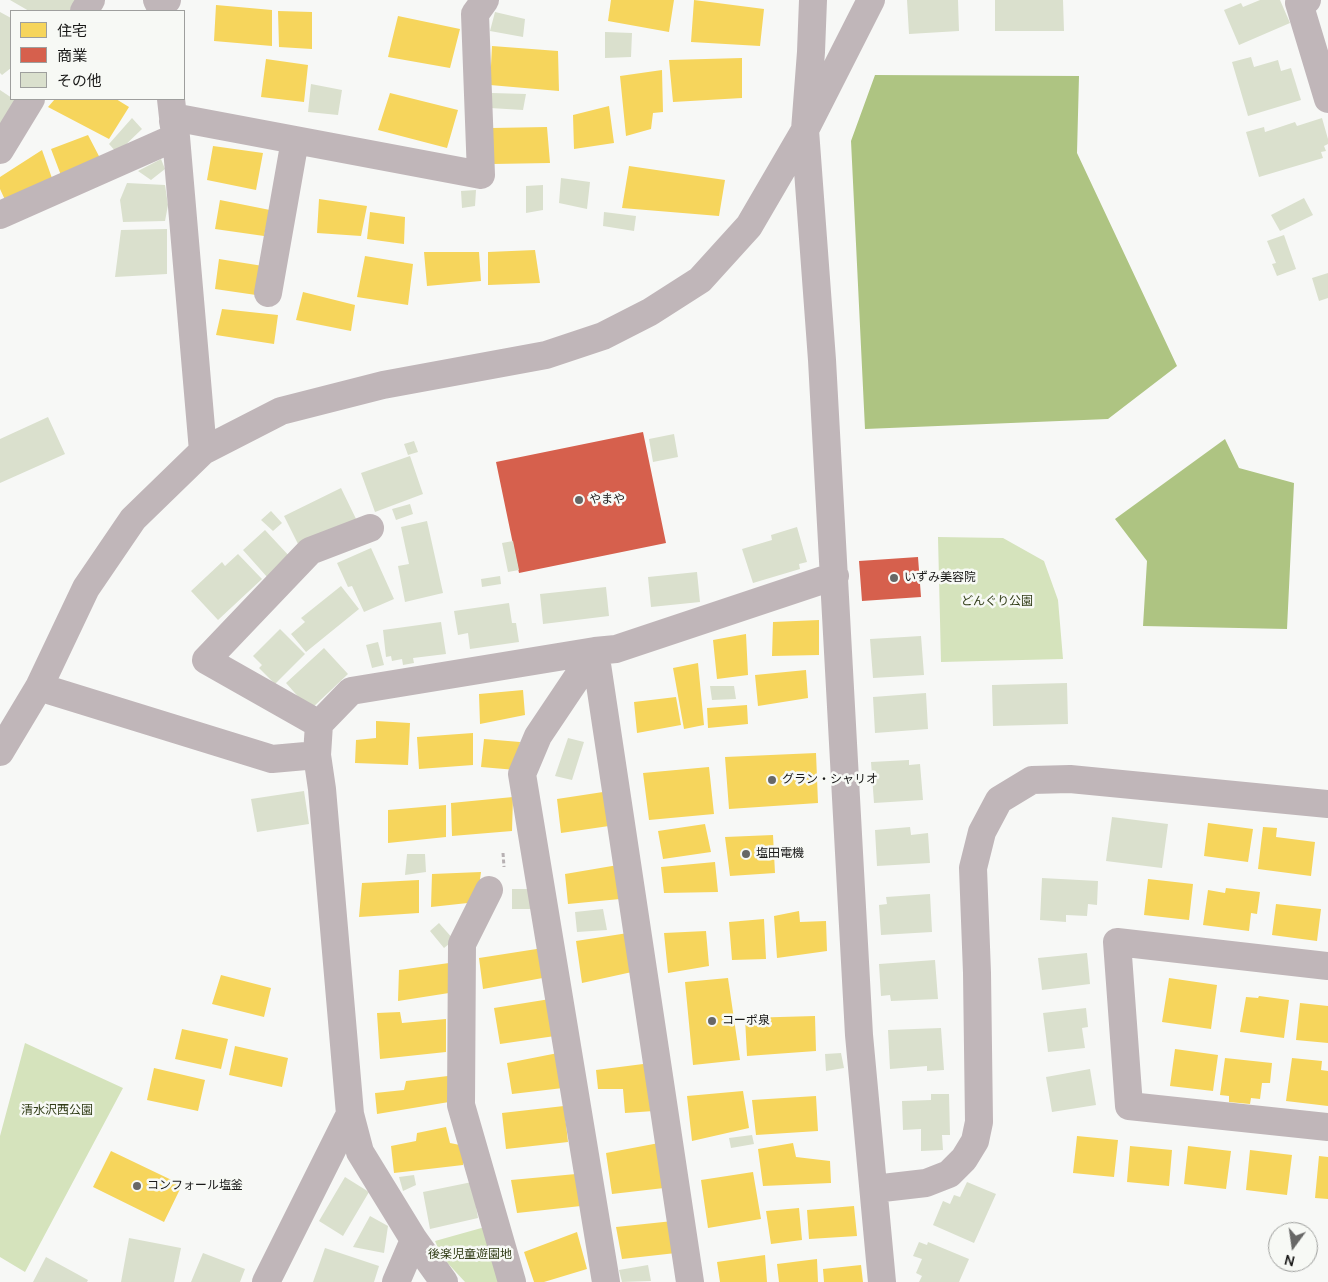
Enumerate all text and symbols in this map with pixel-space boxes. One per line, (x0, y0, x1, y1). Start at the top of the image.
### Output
legend (10, 10, 185, 100)
text: 住宅 (57, 20, 87, 41)
text: 商業 (57, 45, 87, 66)
text: その他 (57, 70, 102, 91)
place label: やまや (589, 493, 625, 507)
marker: やまや (573, 494, 585, 506)
place label: いずみ美容院 (904, 571, 976, 585)
marker: いずみ美容院 (888, 572, 900, 584)
park label: どんぐり公園 (961, 595, 1033, 609)
place label: グラン・シャリオ (782, 773, 878, 787)
marker: グラン・シャリオ (766, 774, 778, 786)
place label: 塩田電機 (756, 847, 804, 861)
marker: 塩田電機 (740, 848, 752, 860)
place label: コーポ泉 (722, 1014, 770, 1028)
marker: コーポ泉 (706, 1015, 718, 1027)
park label: 清水沢西公園 (21, 1104, 93, 1118)
place label: コンフォール塩釜 (147, 1179, 243, 1193)
marker: コンフォール塩釜 (131, 1180, 143, 1192)
north arrow (1268, 1222, 1318, 1272)
park label: 後楽児童遊園地 (428, 1248, 512, 1262)
text: N (1282, 1251, 1297, 1272)

